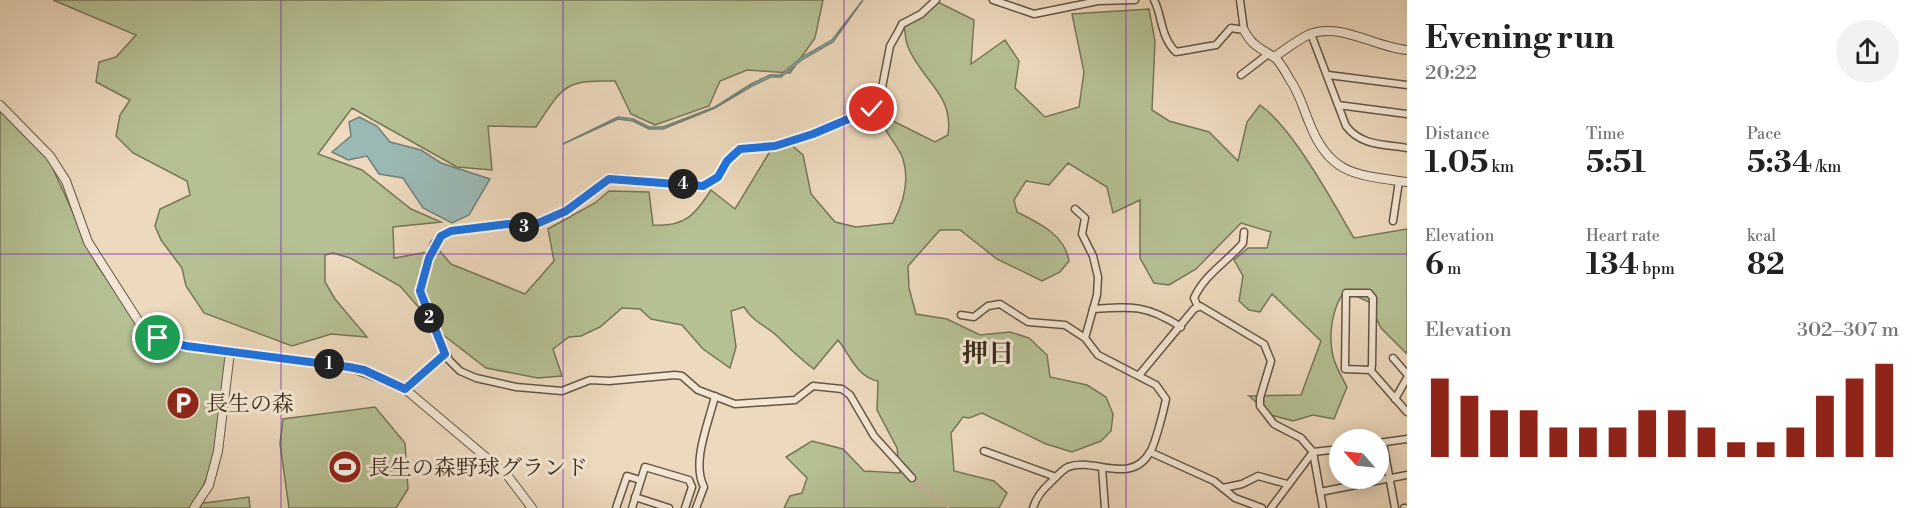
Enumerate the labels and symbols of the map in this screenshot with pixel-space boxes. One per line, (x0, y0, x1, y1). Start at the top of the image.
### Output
pin (846, 83, 897, 134)
pin: 4 (668, 169, 698, 199)
pin: 3 (509, 212, 539, 242)
pin: 2 (414, 303, 444, 333)
pin (132, 312, 183, 363)
district label: 押日 (962, 338, 1014, 370)
pin: 1 (314, 349, 344, 379)
parking icon: 長生の森 (165, 385, 201, 421)
place label: 長生の森 (206, 391, 294, 418)
north arrow (1329, 429, 1389, 489)
sports icon: 長生の森野球グランド (327, 449, 363, 485)
place label: 長生の森野球グランド (368, 455, 588, 482)

